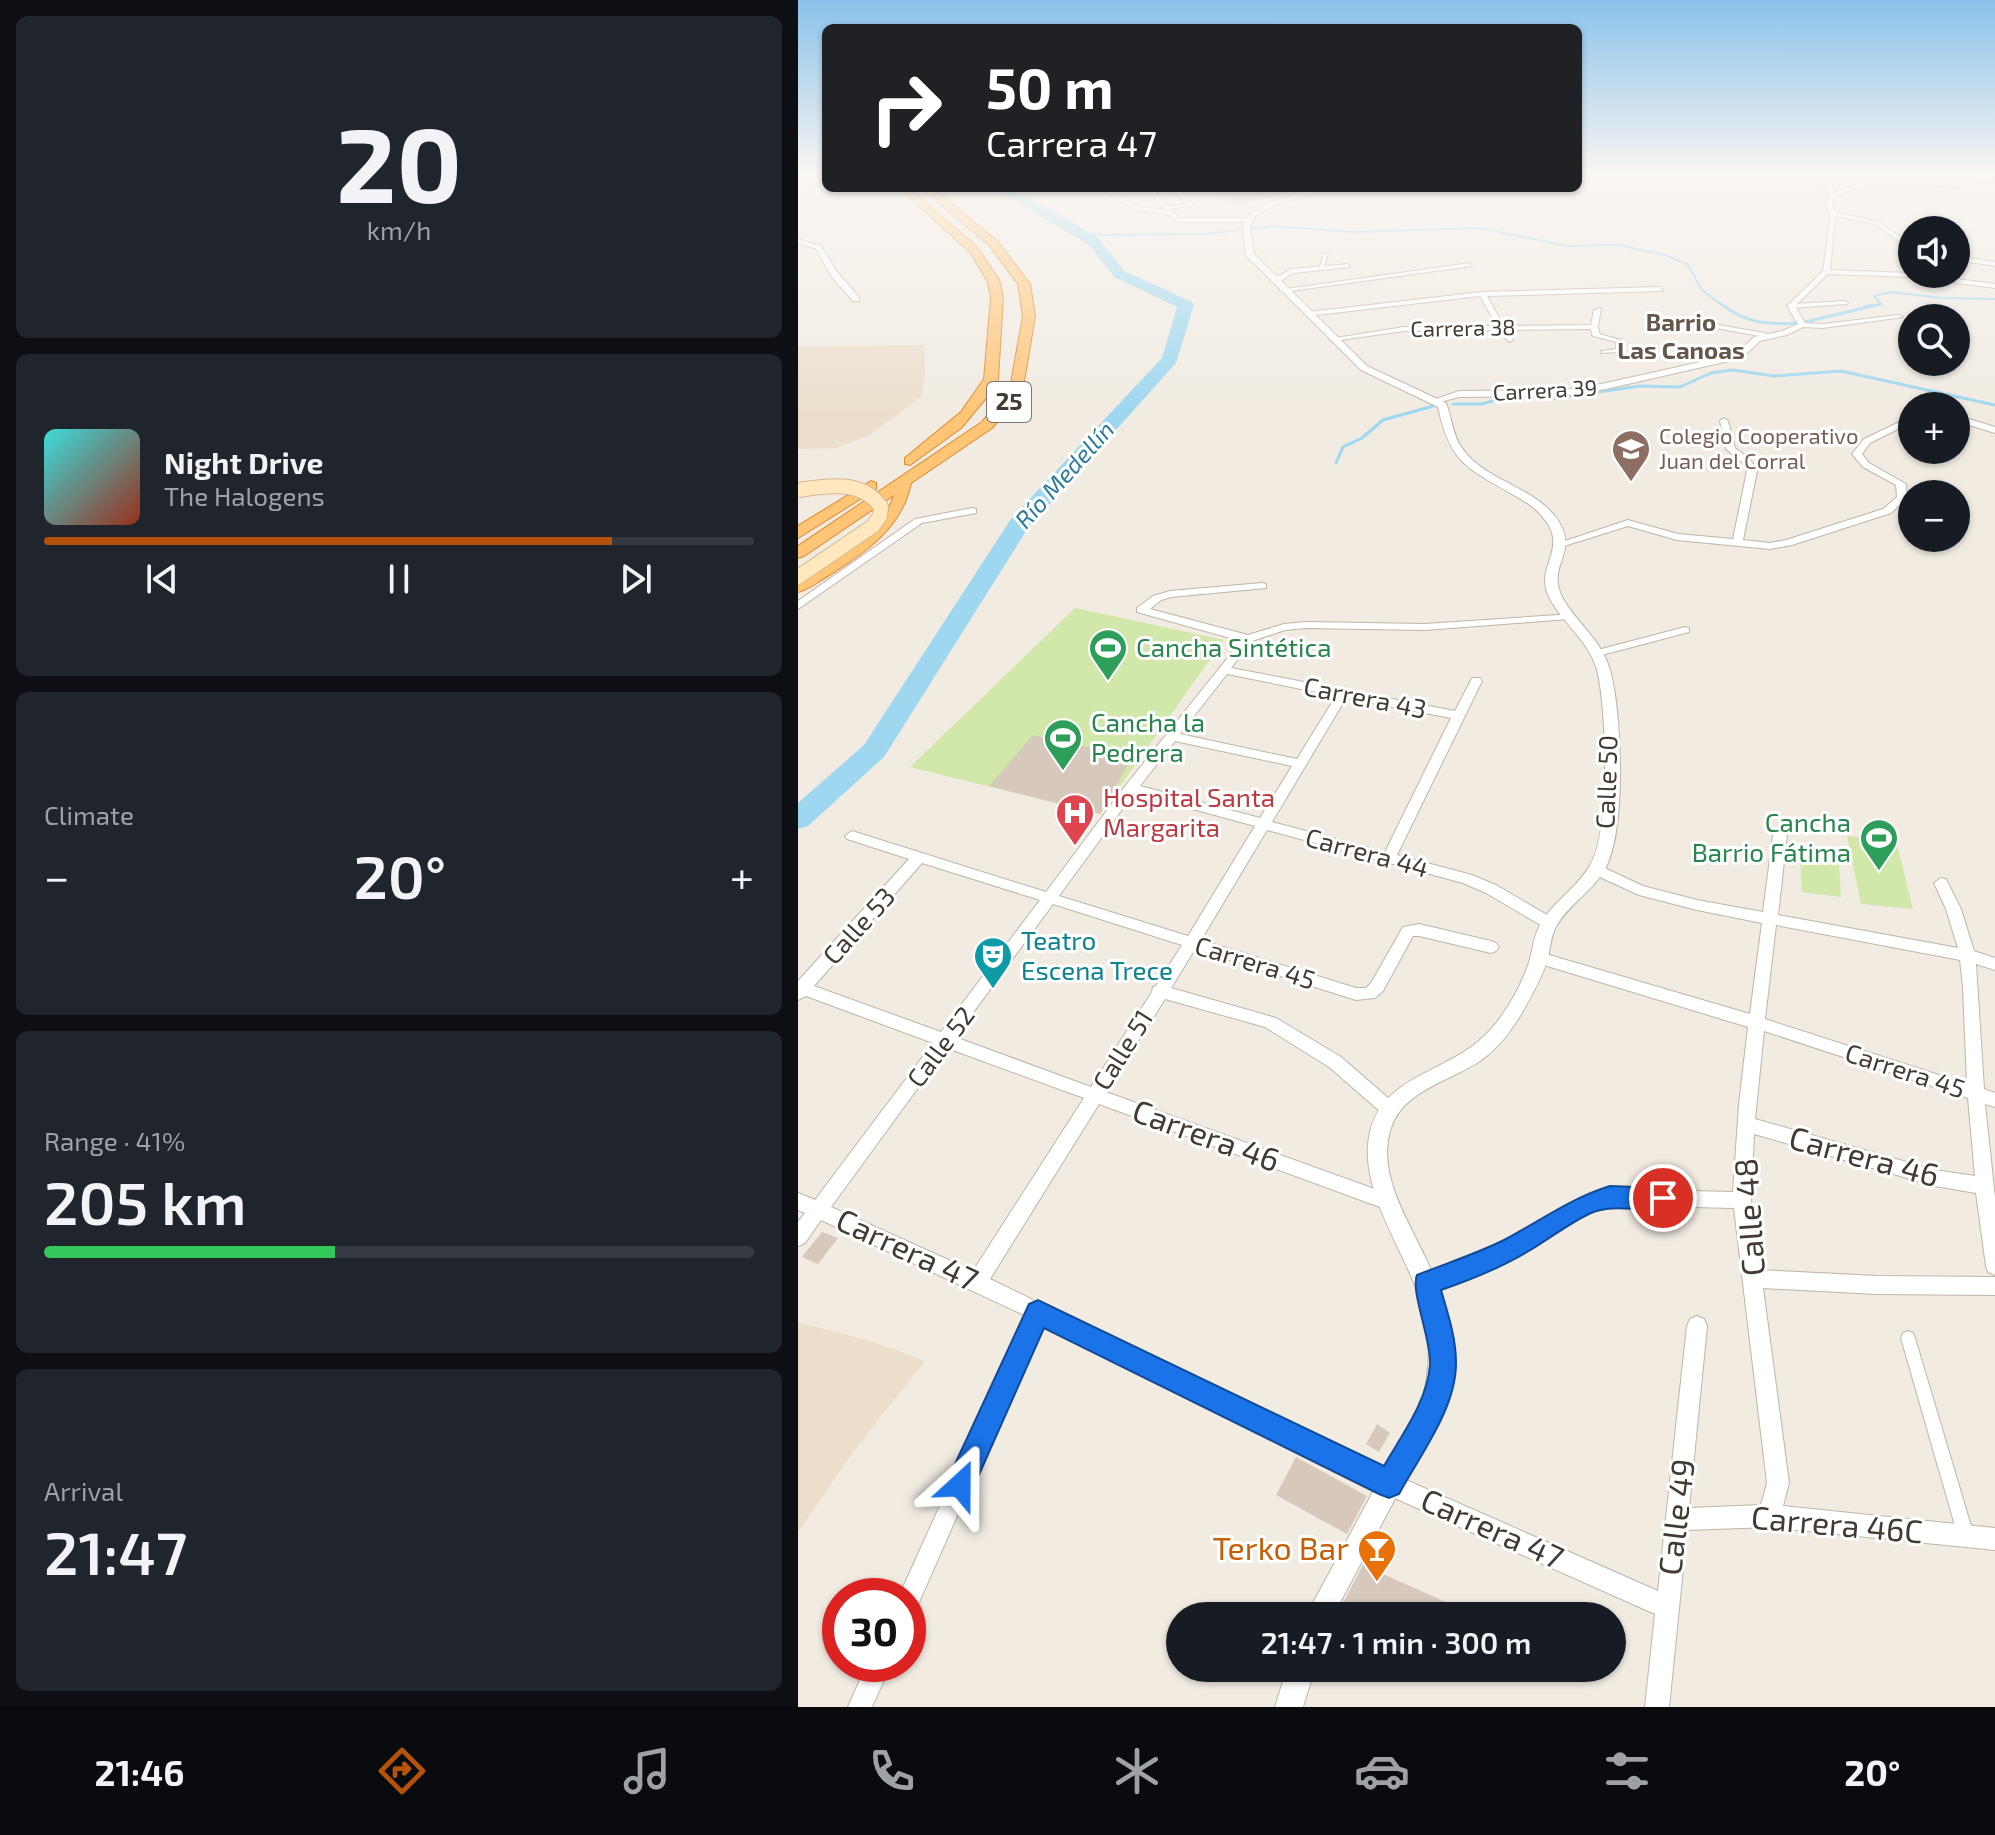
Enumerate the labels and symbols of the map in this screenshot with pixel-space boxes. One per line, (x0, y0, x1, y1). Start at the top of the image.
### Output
district label: Barrio Las Canoas (1617, 307, 1745, 364)
street label: Carrera 38 (1410, 313, 1516, 341)
street label: Carrera 39 (1492, 373, 1598, 405)
road number: 25 (987, 382, 1031, 422)
water label: Río Medellín (1008, 415, 1119, 533)
place label: Colegio Cooperativo Juan del Corral (1659, 422, 1858, 473)
school or university icon: Colegio Cooperativo Juan del Corral (1610, 428, 1652, 483)
sports icon: Cancha Sintética (1087, 627, 1129, 682)
place label: Cancha Sintética (1136, 631, 1331, 662)
street label: Carrera 43 (1301, 669, 1429, 724)
place label: Cancha la Pedrera (1091, 706, 1205, 767)
sports icon: Cancha la Pedrera (1042, 717, 1084, 772)
street label: Calle 50 (1588, 734, 1623, 829)
place label: Hospital Santa Margarita (1103, 781, 1275, 842)
hospital icon: Hospital Santa Margarita (1054, 792, 1096, 847)
place label: Cancha Barrio Fátima (1692, 806, 1851, 867)
sports icon: Cancha Barrio Fátima (1858, 817, 1900, 872)
street label: Carrera 44 (1302, 820, 1432, 883)
street label: Calle 53 (815, 880, 900, 970)
place label: Teatro Escena Trece (1021, 924, 1173, 985)
street label: Carrera 45 (1192, 929, 1319, 995)
theatre icon: Teatro Escena Trece (972, 935, 1014, 990)
street label: Calle 52 (899, 1000, 980, 1093)
street label: Calle 51 (1085, 1003, 1158, 1095)
street label: Carrera 45 (1842, 1036, 1969, 1103)
street label: Carrera 46 (1128, 1090, 1285, 1178)
street label: Carrera 46 (1785, 1117, 1944, 1193)
street label: Calle 48 (1725, 1157, 1771, 1277)
pin (1629, 1164, 1697, 1232)
street label: Carrera 47 (831, 1199, 985, 1297)
position arrow (918, 1443, 1002, 1527)
street label: Calle 49 (1649, 1456, 1701, 1577)
street label: Carrera 47 (1416, 1479, 1570, 1575)
street label: Carrera 46C (1750, 1497, 1925, 1549)
place label: Terko Bar (1213, 1528, 1349, 1566)
bar icon: Terko Bar (1356, 1528, 1398, 1583)
speed limit sign: 30 (822, 1578, 926, 1682)

